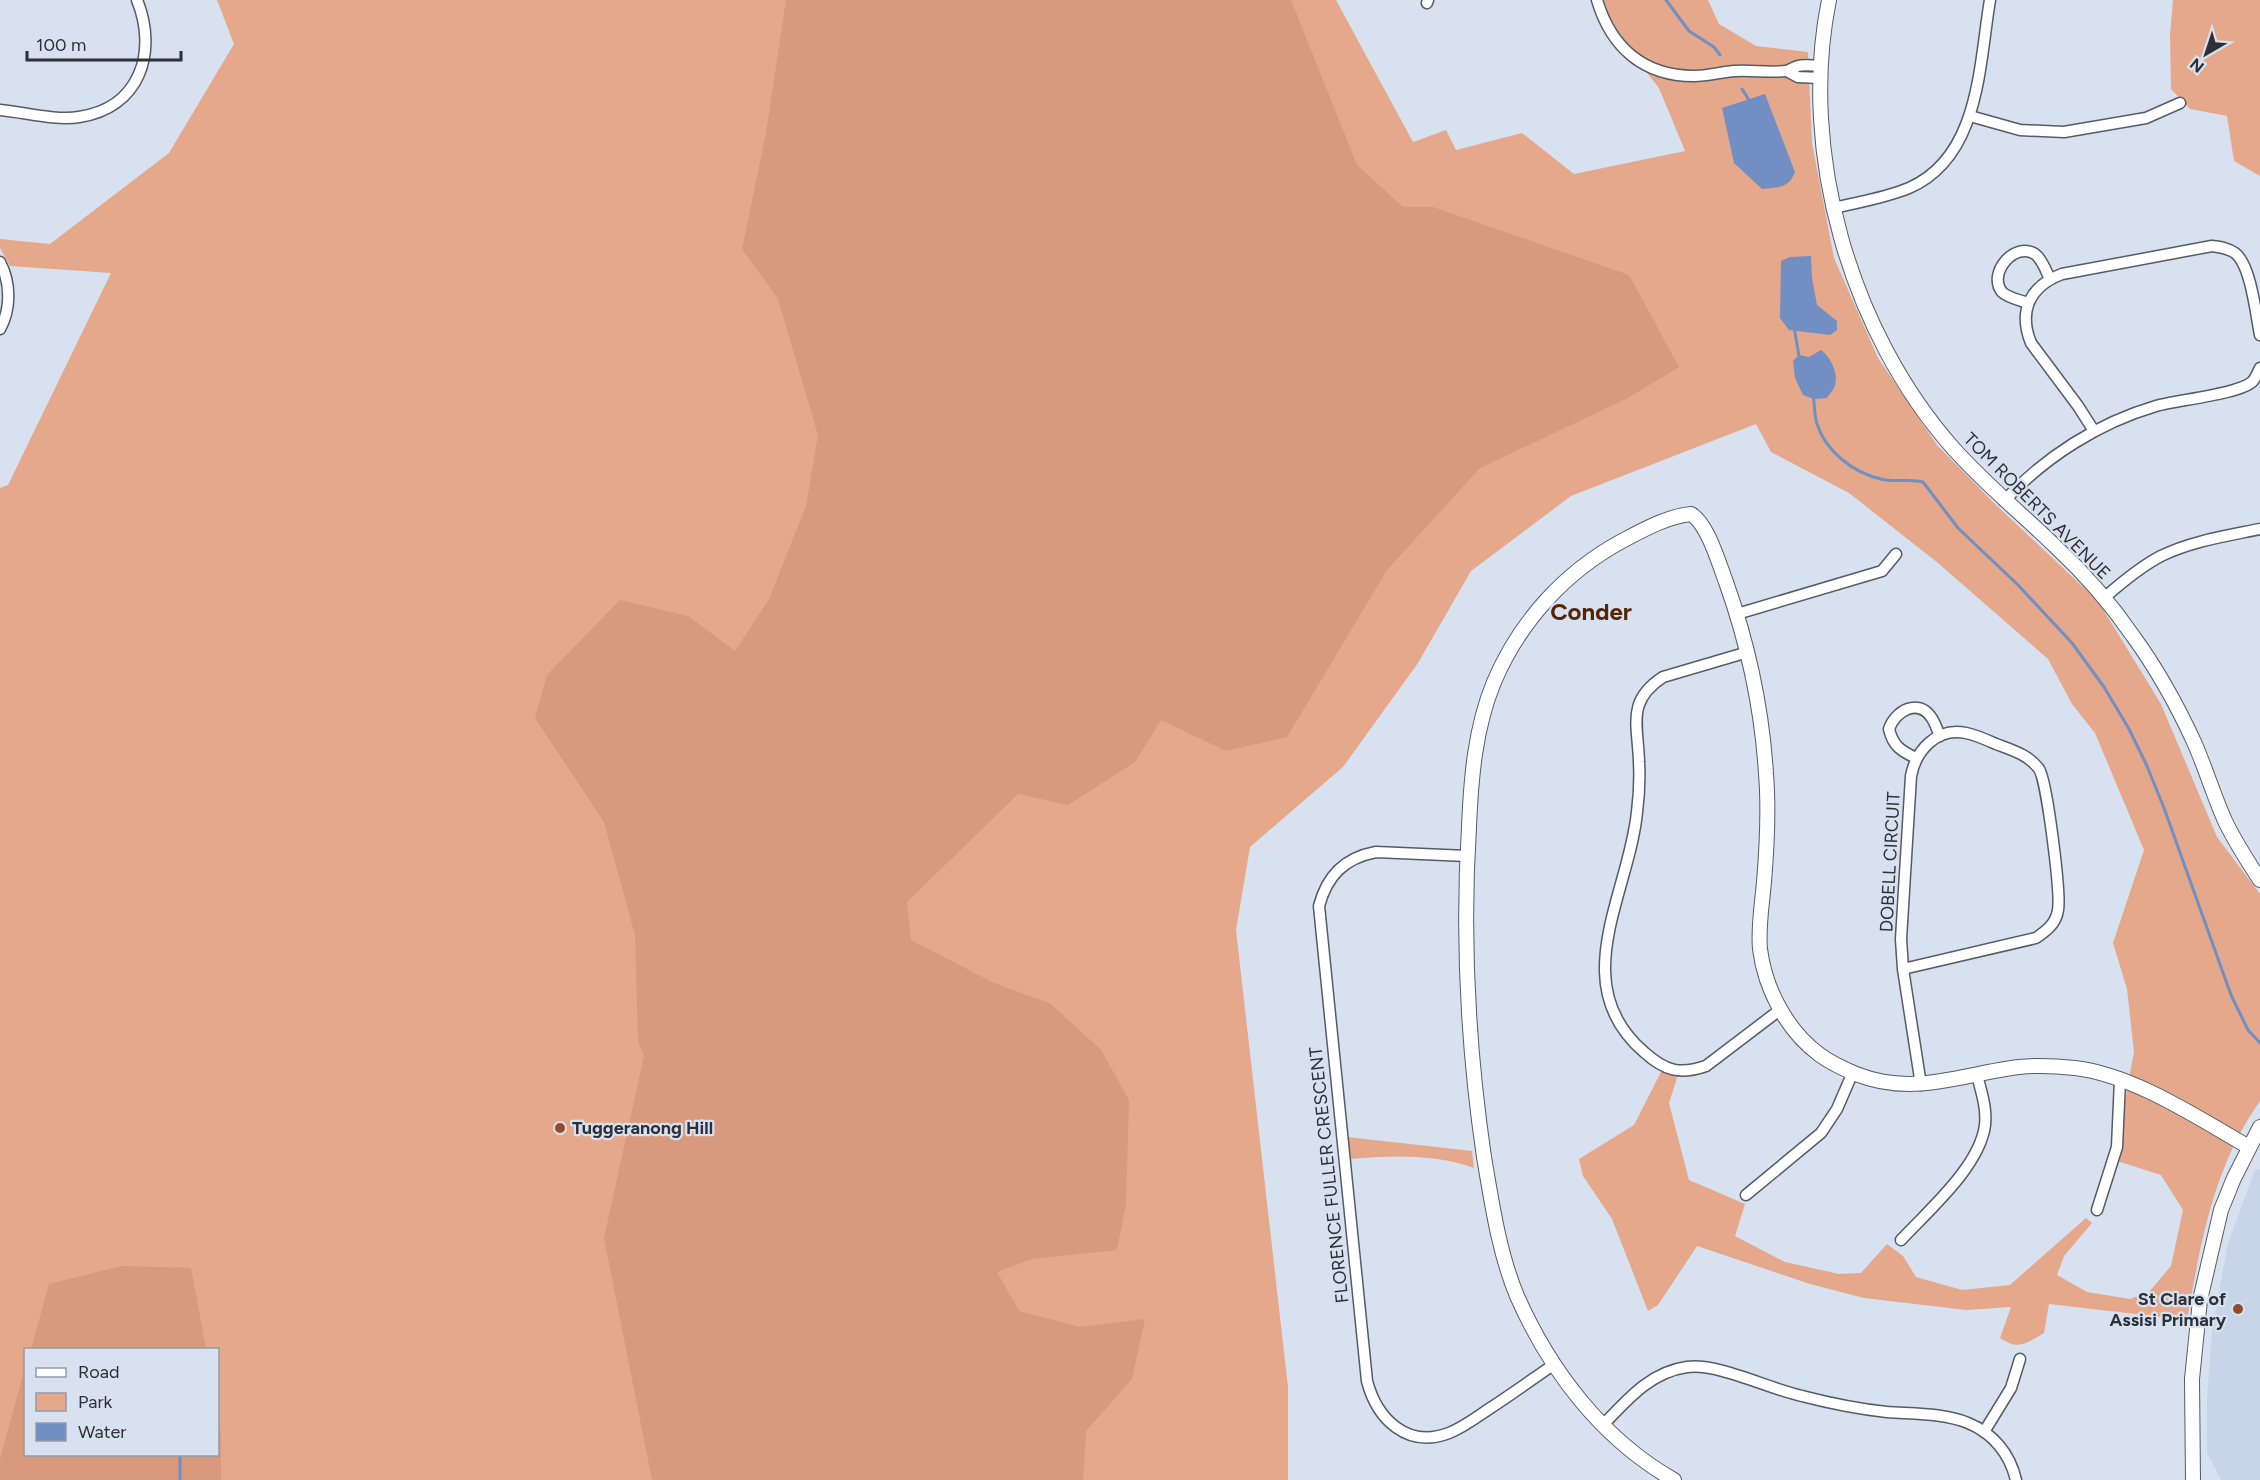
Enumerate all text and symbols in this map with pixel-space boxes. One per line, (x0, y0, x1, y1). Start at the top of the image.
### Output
scale bar (27, 24, 182, 62)
north arrow (2176, 24, 2236, 84)
text: 100 m (36, 34, 86, 56)
text: N (2186, 54, 2208, 77)
street label: TOM ROBERTS AVENUE (1959, 428, 2115, 584)
district label: Conder (1550, 597, 1632, 626)
street label: DOBELL CIRCUIT (1875, 791, 1905, 933)
street label: FLORENCE FULLER CRESCENT (1305, 1046, 1353, 1304)
place label: Tuggeranong Hill (572, 1117, 713, 1139)
marker: Tuggeranong Hill (553, 1121, 567, 1135)
place label: St Clare of Assisi Primary (2109, 1288, 2227, 1331)
marker: St Clare of Assisi Primary (2231, 1302, 2245, 1316)
legend (24, 1348, 219, 1456)
text: Road (78, 1361, 119, 1383)
text: Park (78, 1391, 113, 1413)
text: Water (78, 1421, 126, 1443)

